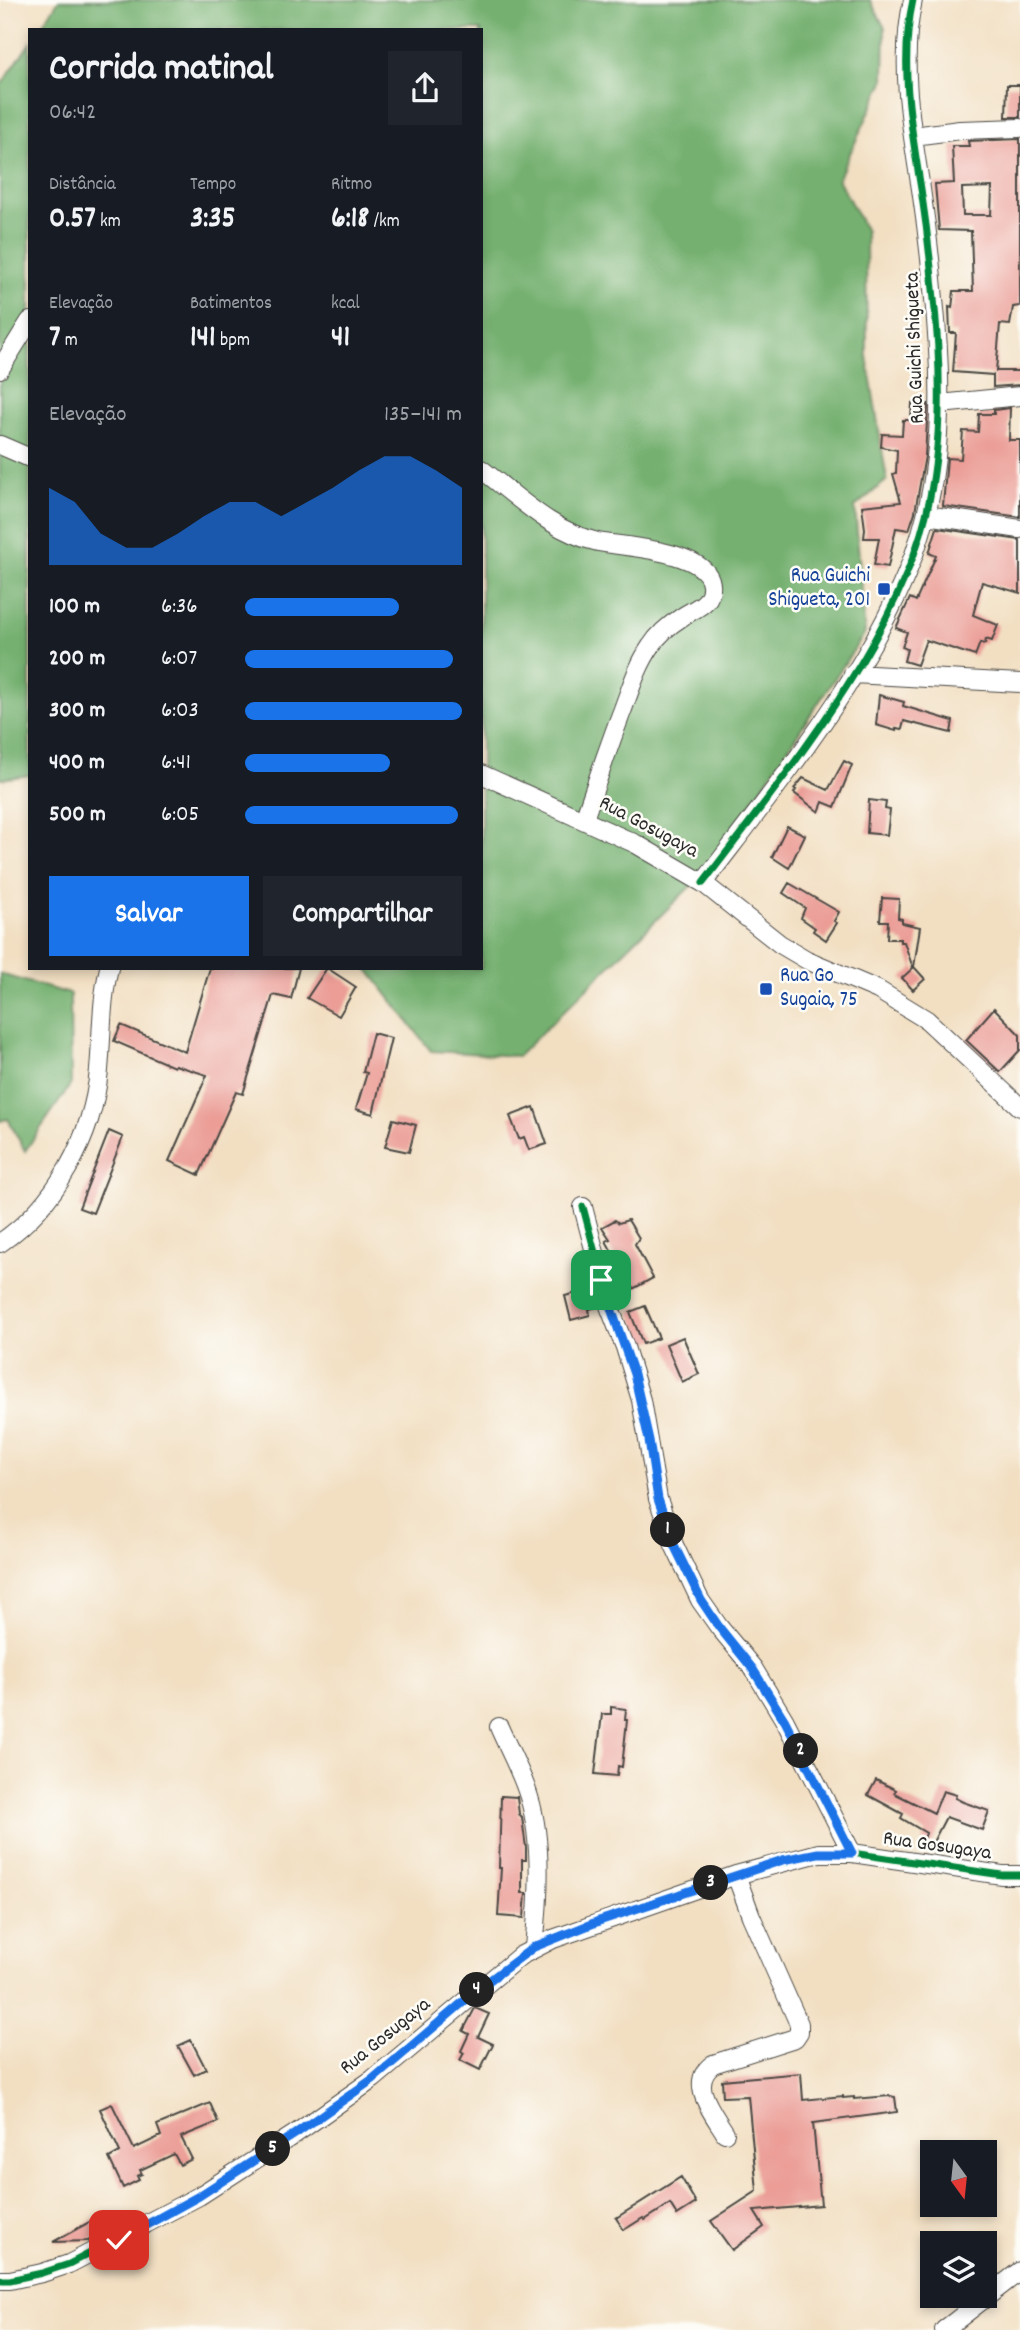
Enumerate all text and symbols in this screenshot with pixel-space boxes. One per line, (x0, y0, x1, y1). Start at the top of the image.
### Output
text: Corrida matinal (49, 43, 274, 98)
button: share (388, 51, 462, 125)
text: 06:42 (49, 97, 96, 130)
text: Distância (49, 172, 116, 199)
text: Tempo (190, 172, 236, 199)
text: Ritmo (331, 172, 372, 199)
text: 0.57 (49, 199, 96, 242)
text: 3:35 (190, 199, 236, 242)
text: 6:18 (331, 199, 369, 242)
text: km (96, 209, 121, 236)
text: /km (369, 209, 400, 236)
street label: Rua Guichi Shigueta (898, 270, 934, 424)
text: Elevação (49, 291, 113, 318)
text: Batimentos (190, 291, 272, 318)
text: kcal (331, 291, 360, 318)
text: 7 (49, 318, 61, 361)
text: 141 (190, 318, 216, 361)
text: 41 (331, 318, 350, 361)
text: m (61, 328, 78, 355)
text: bpm (216, 328, 250, 355)
text: Elevação (49, 399, 126, 432)
text: 135–141 m (384, 399, 462, 432)
place label: Rua Guichi Shigueta, 201 (768, 562, 870, 616)
marker: Rua Guichi Shigueta, 201 (876, 581, 892, 597)
text: 100 m (49, 591, 100, 624)
text: 6:36 (161, 591, 198, 624)
text: 200 m (49, 643, 105, 676)
text: 6:07 (161, 643, 197, 676)
text: 300 m (49, 695, 105, 728)
text: 6:03 (161, 695, 199, 728)
text: 400 m (49, 747, 105, 780)
text: 6:41 (161, 747, 191, 780)
street label: Rua Gosugaya (593, 789, 704, 867)
text: 500 m (49, 799, 106, 832)
text: 6:05 (161, 799, 199, 832)
button: Salvar (49, 876, 249, 956)
button: Compartilhar (263, 876, 462, 956)
place label: Rua Go Sugaia, 75 (780, 962, 858, 1016)
marker: Rua Go Sugaia, 75 (758, 981, 774, 997)
pin (571, 1250, 631, 1310)
icon: arrive (582, 1261, 620, 1299)
pin: 1 (650, 1512, 686, 1548)
text: 1 (665, 1516, 670, 1543)
pin: 2 (784, 1734, 818, 1768)
text: 2 (796, 1737, 805, 1764)
street label: Rua Gosugaya (881, 1825, 994, 1870)
pin: 3 (694, 1866, 728, 1900)
text: 3 (706, 1869, 715, 1896)
pin: 4 (460, 1972, 494, 2008)
text: 4 (473, 1976, 480, 2003)
street label: Rua Gosugaya (334, 1990, 439, 2083)
pin: 5 (256, 2132, 290, 2166)
text: 5 (268, 2135, 277, 2162)
north arrow (920, 2140, 998, 2217)
map controls (920, 2140, 997, 2308)
pin (89, 2210, 149, 2270)
icon: check (100, 2221, 138, 2259)
button: layers (920, 2231, 997, 2308)

